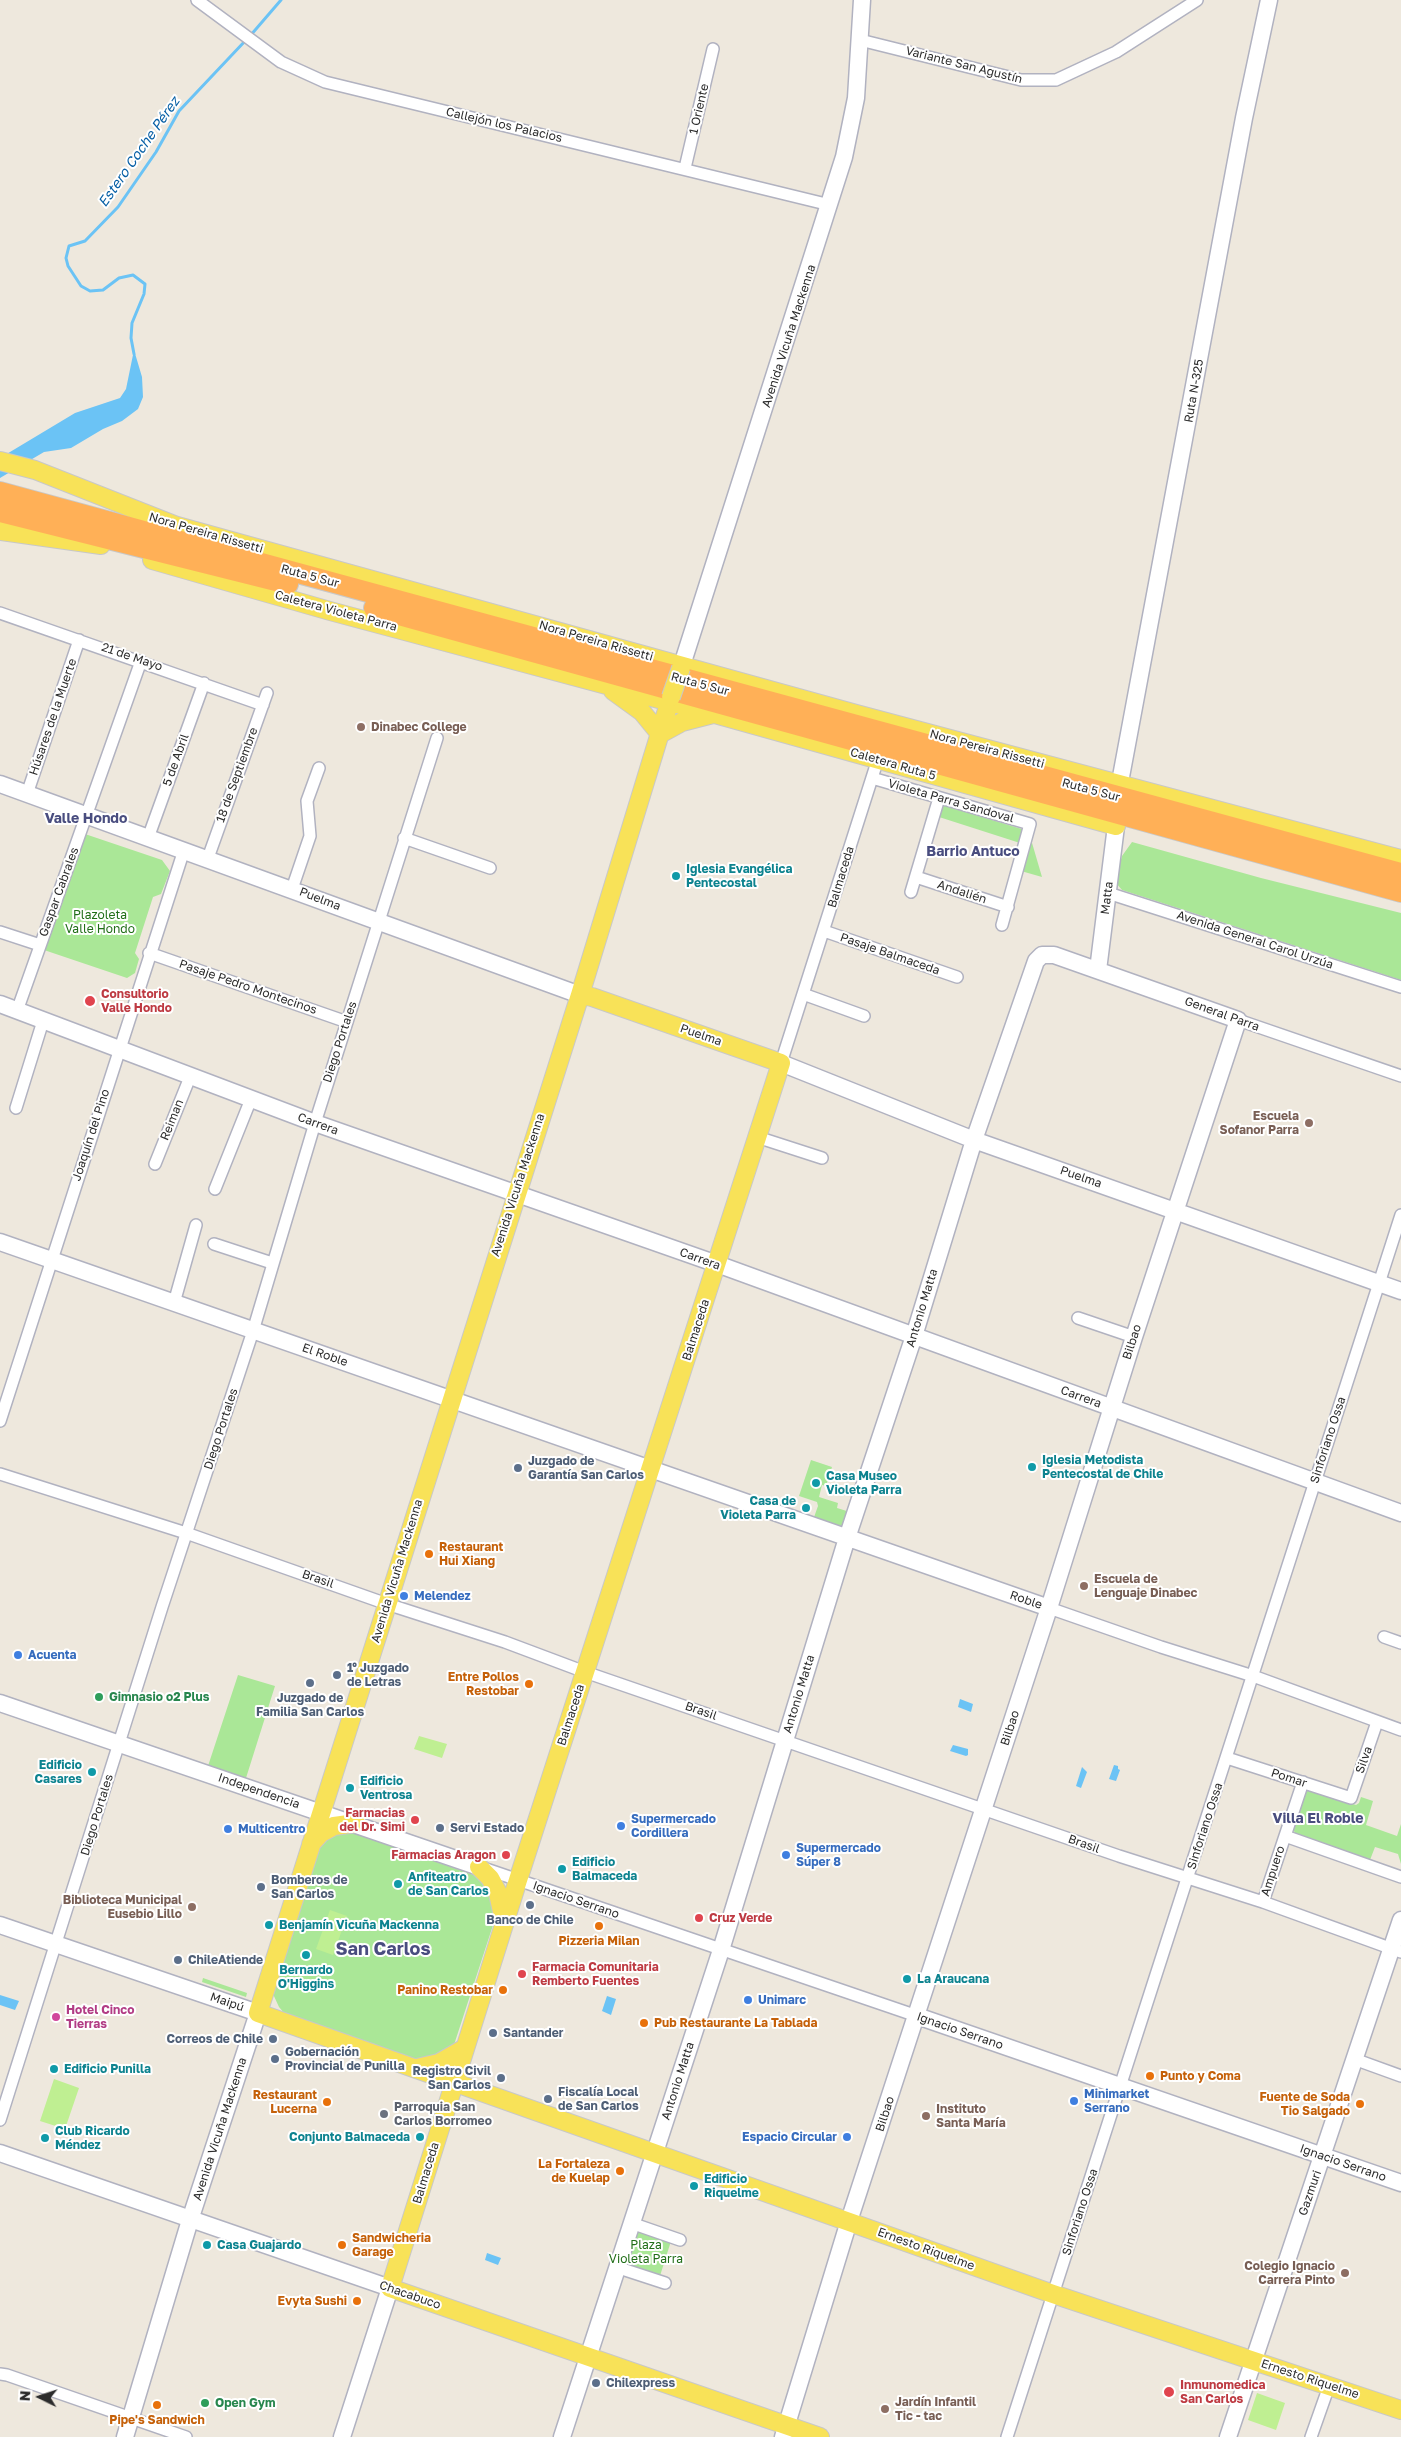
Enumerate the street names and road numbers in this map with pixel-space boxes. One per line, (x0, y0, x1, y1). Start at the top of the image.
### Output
street label: Variante San Agustín (904, 44, 1024, 86)
street label: 1 Oriente (686, 82, 712, 136)
street label: Callejón los Palacios (444, 105, 564, 145)
street label: Avenida Vicuña Mackenna (759, 263, 819, 409)
street label: Ruta N-325 (1181, 358, 1207, 424)
street label: Nora Pereira Rissetti (147, 510, 265, 556)
street label: Ruta 5 Sur (279, 561, 341, 591)
street label: Caletera Violeta Parra (273, 588, 399, 634)
street label: Nora Pereira Rissetti (537, 618, 655, 664)
street label: 21 de Mayo (100, 640, 164, 674)
street label: Húsares de la Muerte (26, 657, 80, 777)
street label: Ruta 5 Sur (669, 669, 731, 699)
street label: 18 de Septiembre (213, 726, 261, 824)
street label: Nora Pereira Rissetti (928, 727, 1046, 771)
street label: 5 de Abril (160, 732, 192, 788)
street label: Caletera Ruta 5 (849, 745, 937, 783)
street label: Ruta 5 Sur (1060, 775, 1122, 805)
street label: Violeta Parra Sandoval (886, 776, 1016, 826)
street label: Balmaceda (825, 844, 857, 910)
street label: Gaspar Cabrales (36, 845, 82, 939)
street label: Andalién (936, 877, 988, 907)
street label: Matta (1098, 881, 1116, 915)
street label: Puelma (297, 885, 343, 913)
street label: Avenida General Carol Urzúa (1175, 908, 1335, 972)
street label: Pasaje Balmaceda (838, 930, 942, 978)
street label: Pasaje Pedro Montecinos (177, 957, 319, 1017)
street label: General Parra (1183, 994, 1261, 1034)
street label: Diego Portales (320, 1000, 360, 1084)
street label: Puelma (678, 1021, 724, 1049)
street label: Joaquín del Pino (69, 1087, 113, 1183)
street label: Reiman (157, 1097, 187, 1143)
street label: Carrera (296, 1110, 340, 1138)
street label: Avenida Vicuña Mackenna (488, 1112, 548, 1258)
street label: Puelma (1058, 1163, 1104, 1191)
street label: Carrera (678, 1245, 722, 1273)
street label: Antonio Matta (903, 1267, 941, 1349)
street label: Balmaceda (679, 1297, 713, 1363)
street label: Bilbao (1120, 1322, 1144, 1362)
street label: El Roble (300, 1340, 350, 1370)
street label: Carrera (1059, 1383, 1103, 1411)
street label: Diego Portales (201, 1387, 241, 1471)
street label: Sinforiano Ossa (1307, 1395, 1349, 1485)
street label: Avenida Vicuña Mackenna (368, 1497, 426, 1645)
street label: Brasil (300, 1567, 336, 1591)
street label: Roble (1008, 1588, 1044, 1612)
street label: Antonio Matta (780, 1653, 818, 1735)
street label: Balmaceda (554, 1682, 588, 1748)
street label: Brasil (683, 1699, 719, 1723)
street label: Bilbao (998, 1708, 1022, 1748)
street label: Silva (1353, 1745, 1375, 1775)
street label: Pomar (1269, 1765, 1309, 1791)
street label: Independencia (216, 1770, 302, 1812)
street label: Diego Portales (78, 1772, 116, 1858)
street label: Sinforiano Ossa (1184, 1781, 1226, 1871)
street label: Brasil (1066, 1832, 1102, 1856)
street label: Ampuero (1258, 1844, 1288, 1898)
street label: Ignacio Serrano (531, 1878, 621, 1922)
street label: Maipú (208, 1990, 246, 2014)
street label: Ignacio Serrano (915, 2009, 1005, 2053)
street label: Antonio Matta (659, 2040, 697, 2122)
street label: Avenida Vicuña Mackenna (190, 2056, 250, 2202)
street label: Bilbao (873, 2094, 897, 2134)
street label: Balmaceda (410, 2140, 442, 2206)
street label: Ignacio Serrano (1298, 2141, 1388, 2185)
street label: Sinforiano Ossa (1059, 2167, 1101, 2257)
street label: Gazmuri (1296, 2168, 1324, 2218)
street label: Ernesto Riquelme (876, 2225, 976, 2273)
street label: Chacabuco (377, 2278, 443, 2312)
street label: Ernesto Riquelme (1259, 2356, 1361, 2402)

